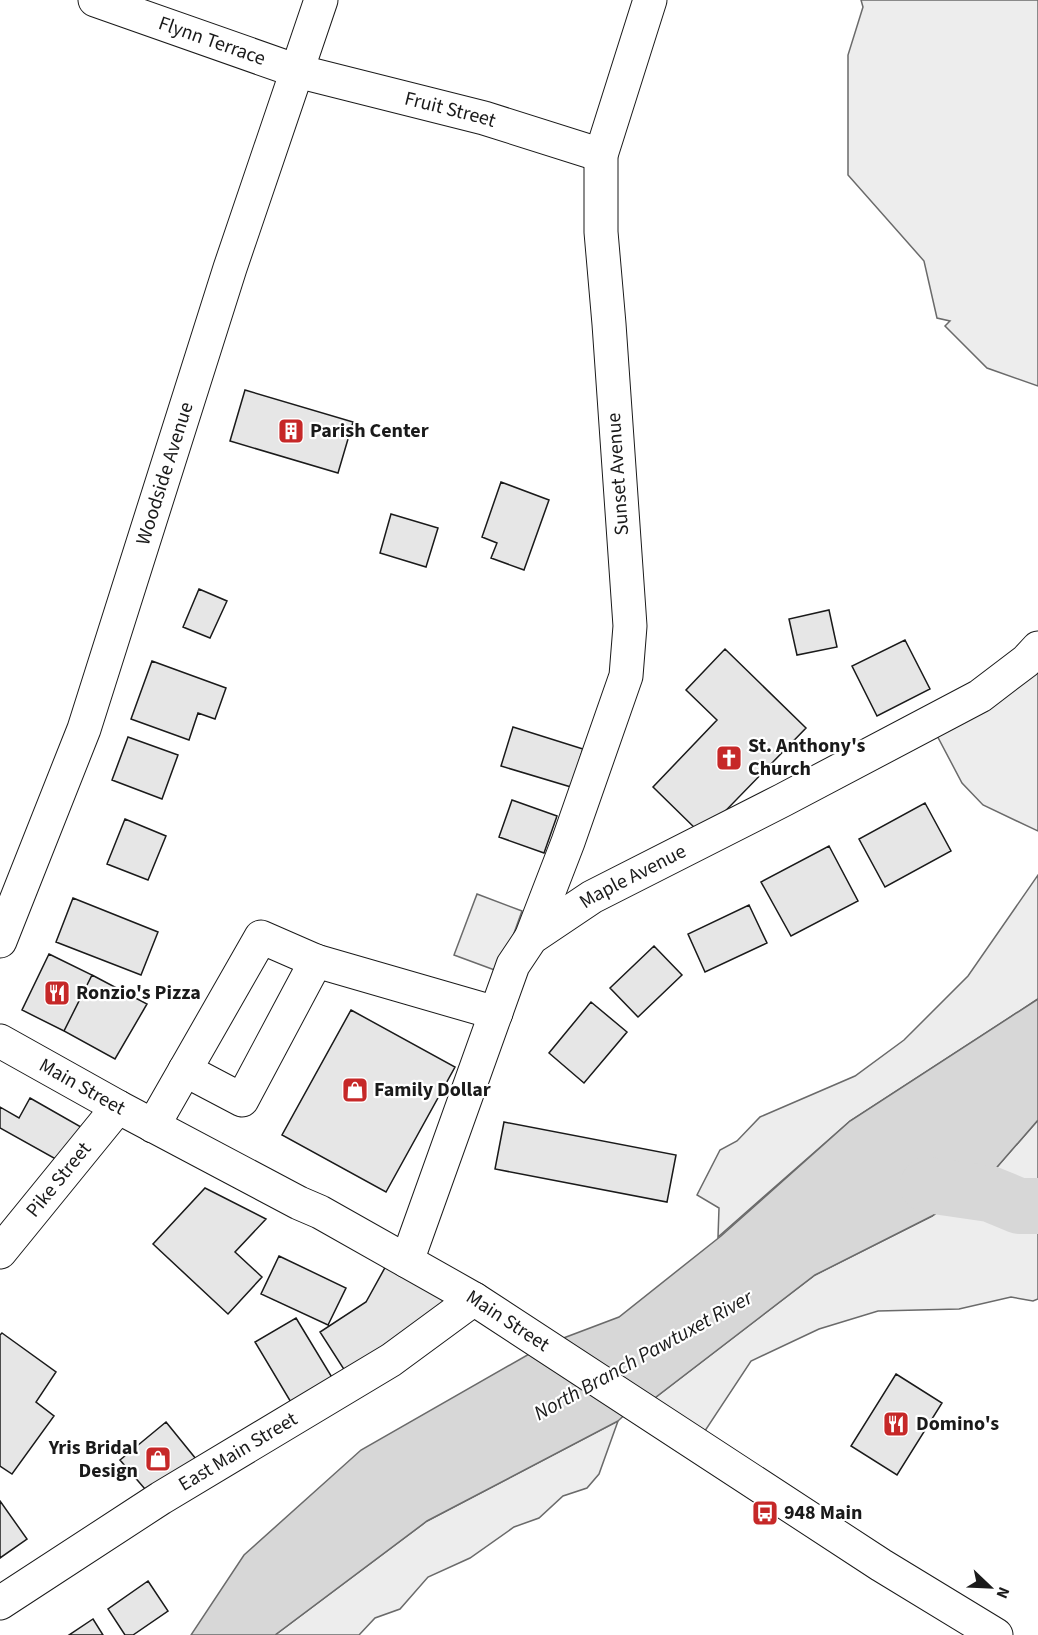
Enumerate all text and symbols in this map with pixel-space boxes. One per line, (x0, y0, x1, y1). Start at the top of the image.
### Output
street label: Flynn Terrace (155, 9, 269, 73)
street label: Fruit Street (402, 85, 500, 135)
street label: Woodside Avenue (129, 398, 201, 549)
street label: Sunset Avenue (600, 412, 636, 536)
building icon: Parish Center (276, 416, 306, 446)
place label: Parish Center (310, 417, 429, 445)
place label: St. Anthony's Church (748, 732, 866, 783)
church icon: St. Anthony's Church (714, 743, 744, 773)
street label: Maple Avenue (574, 837, 691, 916)
restaurant icon: Ronzio's Pizza (42, 978, 72, 1008)
place label: Ronzio's Pizza (76, 979, 201, 1007)
street label: Main Street (34, 1052, 130, 1122)
shop icon: Family Dollar (340, 1075, 370, 1105)
place label: Family Dollar (374, 1076, 491, 1104)
street label: Pike Street (19, 1136, 98, 1224)
water label: North Branch Pawtuxet River (528, 1282, 759, 1428)
street label: Main Street (460, 1283, 555, 1359)
street label: East Main Street (173, 1405, 303, 1498)
restaurant icon: Domino's (881, 1409, 911, 1439)
place label: Domino's (916, 1410, 999, 1438)
place label: Yris Bridal Design (48, 1434, 138, 1485)
shop icon: Yris Bridal Design (143, 1444, 173, 1474)
bus stop icon: 948 Main (750, 1498, 780, 1528)
place label: 948 Main (784, 1499, 862, 1527)
north arrow (960, 1557, 1020, 1617)
text: N (991, 1583, 1015, 1602)

